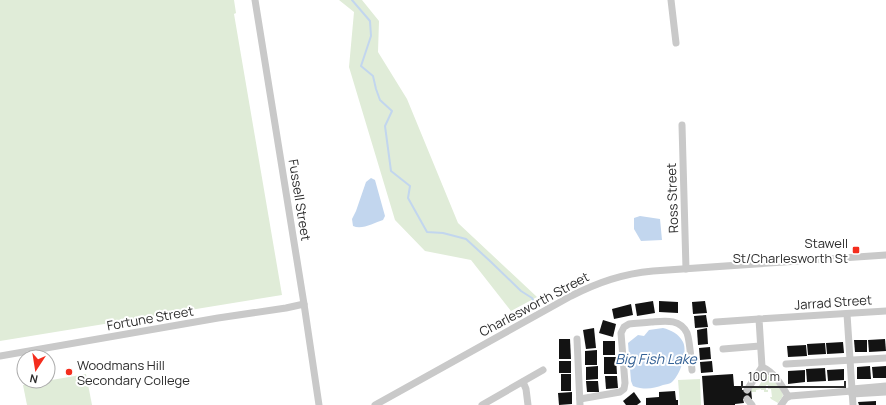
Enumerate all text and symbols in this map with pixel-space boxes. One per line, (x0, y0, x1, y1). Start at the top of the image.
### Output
street label: Fussell Street (285, 158, 315, 242)
street label: Ross Street (662, 163, 682, 233)
place label: Stawell St/Charlesworth St (733, 234, 848, 267)
marker: Stawell St/Charlesworth St (851, 245, 861, 255)
street label: Charlesworth Street (476, 267, 592, 341)
street label: Jarrad Street (793, 290, 873, 314)
street label: Fortune Street (105, 302, 195, 334)
north arrow (16, 349, 56, 389)
water label: Big Fish Lake (615, 349, 698, 368)
place label: Woodmans Hill Secondary College (77, 356, 190, 389)
scale bar (742, 363, 845, 389)
marker: Woodmans Hill Secondary College (64, 367, 74, 377)
text: 100 m (748, 368, 780, 385)
text: N (28, 371, 39, 387)

